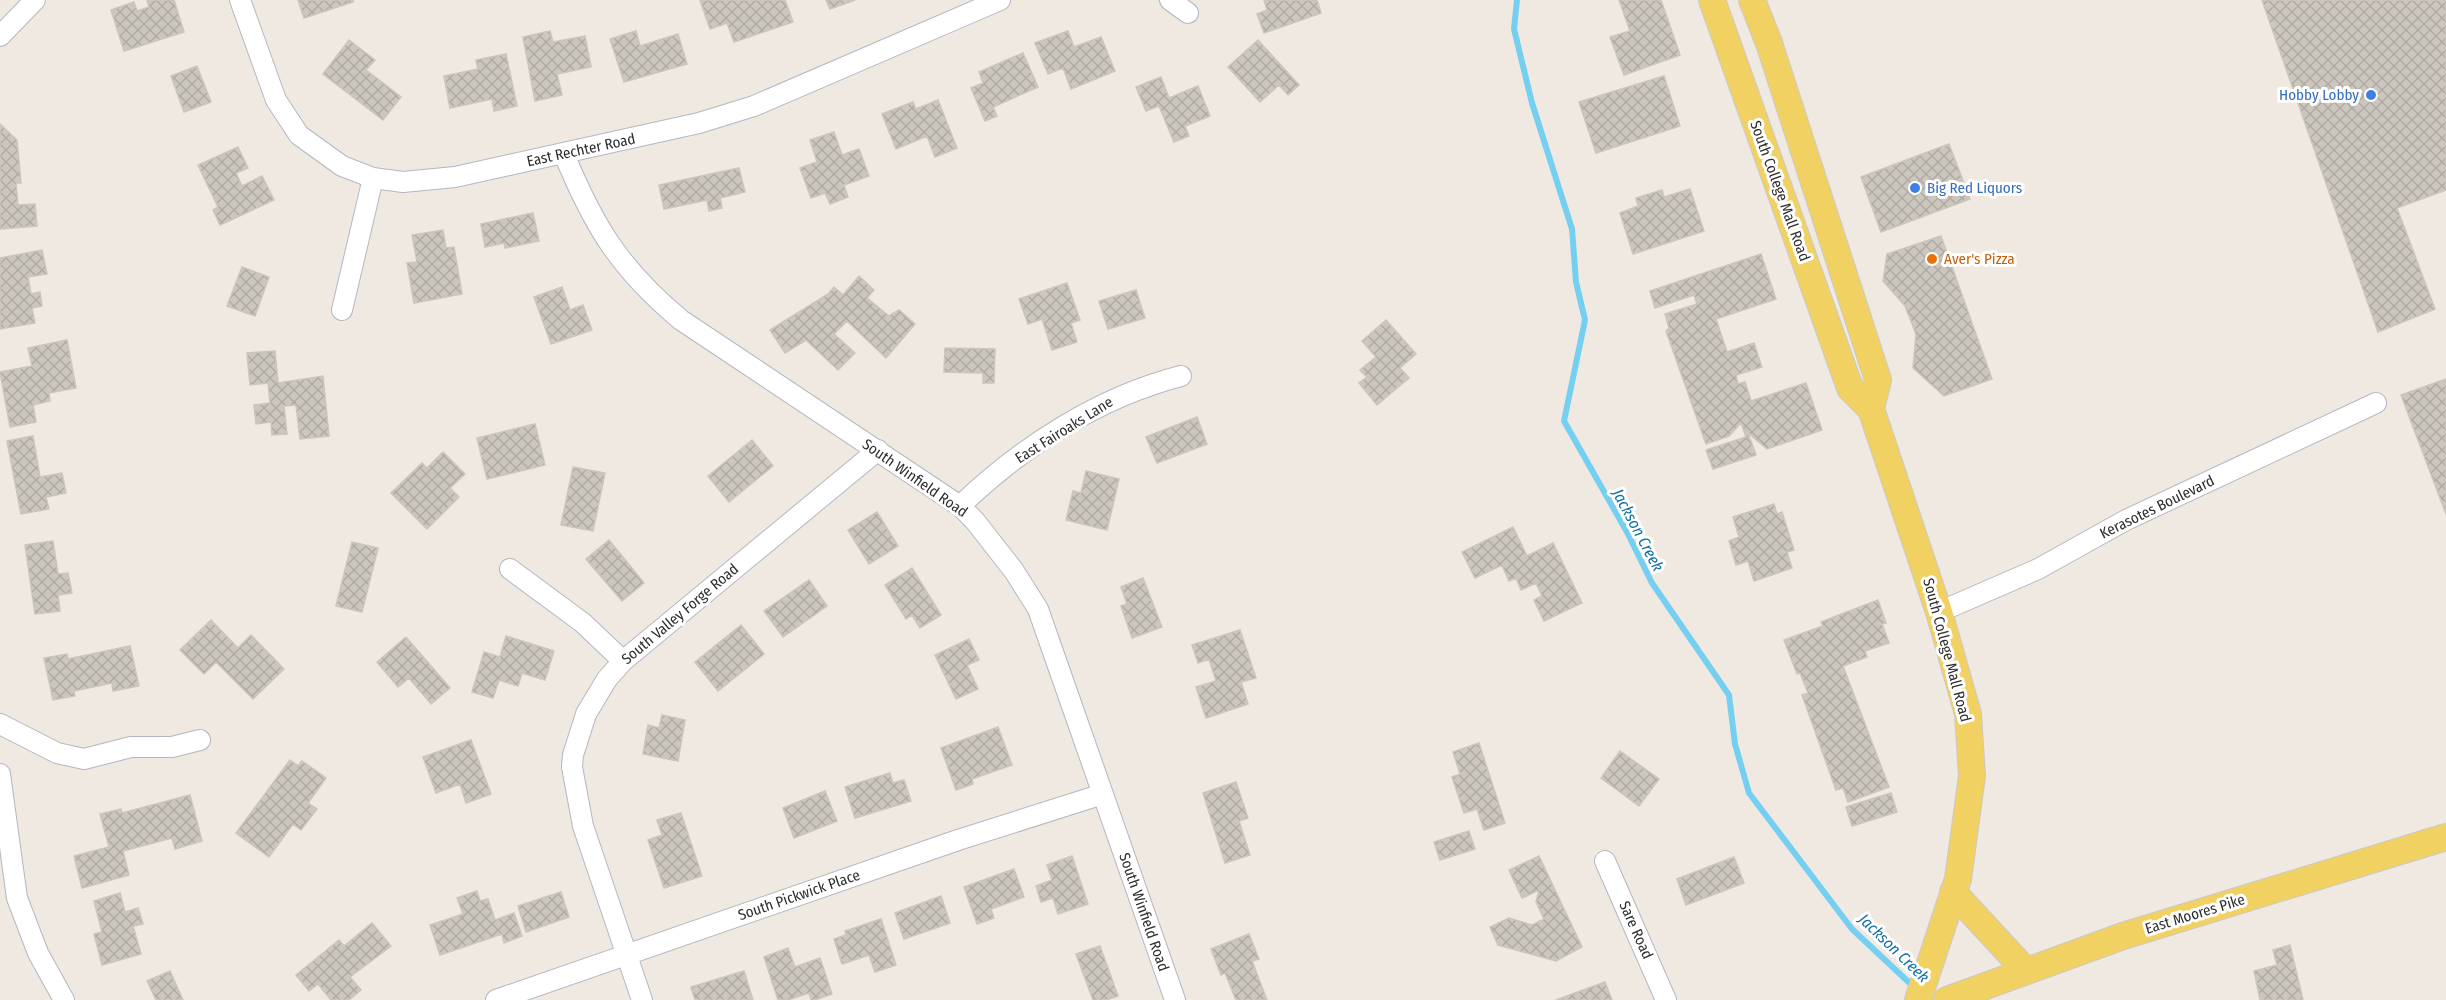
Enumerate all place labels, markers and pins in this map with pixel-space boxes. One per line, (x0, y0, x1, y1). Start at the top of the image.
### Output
place label: Hobby Lobby (2279, 86, 2359, 104)
marker: Hobby Lobby (2364, 88, 2378, 102)
place label: Big Red Liquors (1927, 179, 2022, 197)
marker: Big Red Liquors (1908, 181, 1922, 195)
place label: Aver's Pizza (1944, 250, 2015, 268)
marker: Aver's Pizza (1925, 252, 1939, 266)

